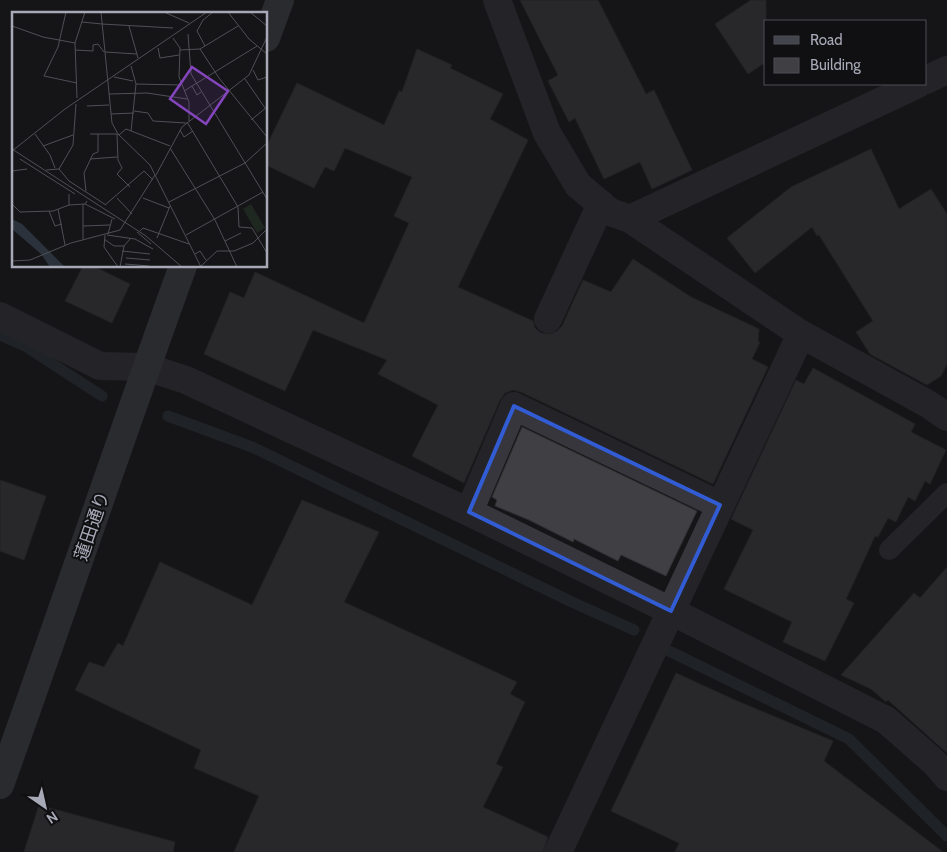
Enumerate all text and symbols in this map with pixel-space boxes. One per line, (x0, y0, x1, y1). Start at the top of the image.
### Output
inset map (12, 12, 268, 268)
legend (764, 20, 927, 85)
text: Road (810, 31, 843, 49)
text: Building (810, 56, 861, 74)
street label: 蓮田通り (70, 488, 114, 564)
north arrow (20, 782, 70, 832)
text: N (43, 808, 61, 828)

